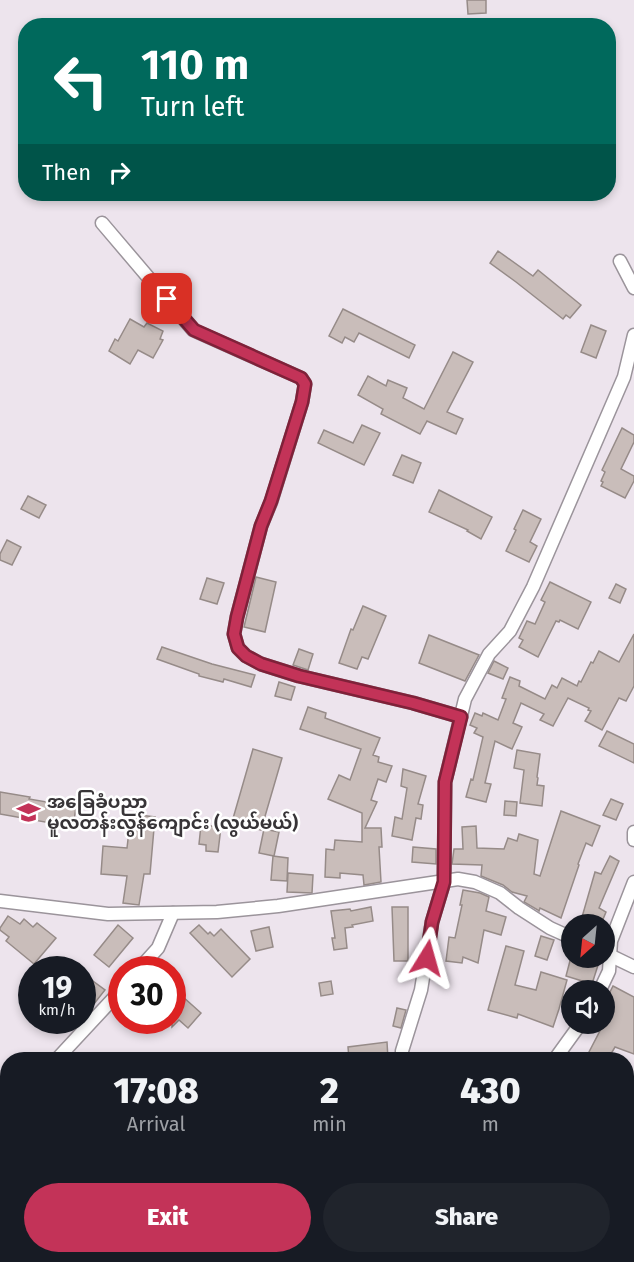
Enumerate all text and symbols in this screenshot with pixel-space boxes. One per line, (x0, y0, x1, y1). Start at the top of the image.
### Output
text: 110 m (141, 40, 249, 90)
icon: left (42, 42, 120, 120)
text: Turn left (141, 91, 244, 123)
icon: right (103, 156, 136, 189)
text: Then (42, 159, 91, 186)
pin (141, 273, 192, 324)
icon: arrive (150, 282, 183, 315)
place label: အခြေခံပညာ မူလတန်းလွန်ကျောင်း (လွယ်မယ်) (47, 790, 298, 838)
school or university icon: အခြေခံပညာ မူလတန်းလွန်ကျောင်း (လွယ်မယ်) (16, 799, 42, 825)
north arrow (561, 914, 615, 968)
map controls (561, 914, 615, 1034)
position arrow (395, 926, 459, 990)
speed limit sign: 30 (108, 956, 186, 1034)
text: 19 (42, 970, 72, 1006)
button: sound (561, 980, 615, 1034)
text: km/h (38, 1001, 76, 1019)
text: 17:08 (113, 1069, 199, 1113)
text: 2 (320, 1069, 339, 1113)
text: 430 (460, 1069, 521, 1113)
text: Arrival (127, 1112, 185, 1136)
text: min (312, 1112, 347, 1136)
text: m (482, 1112, 499, 1136)
button: Exit (24, 1183, 311, 1252)
button: Share (323, 1183, 610, 1252)

